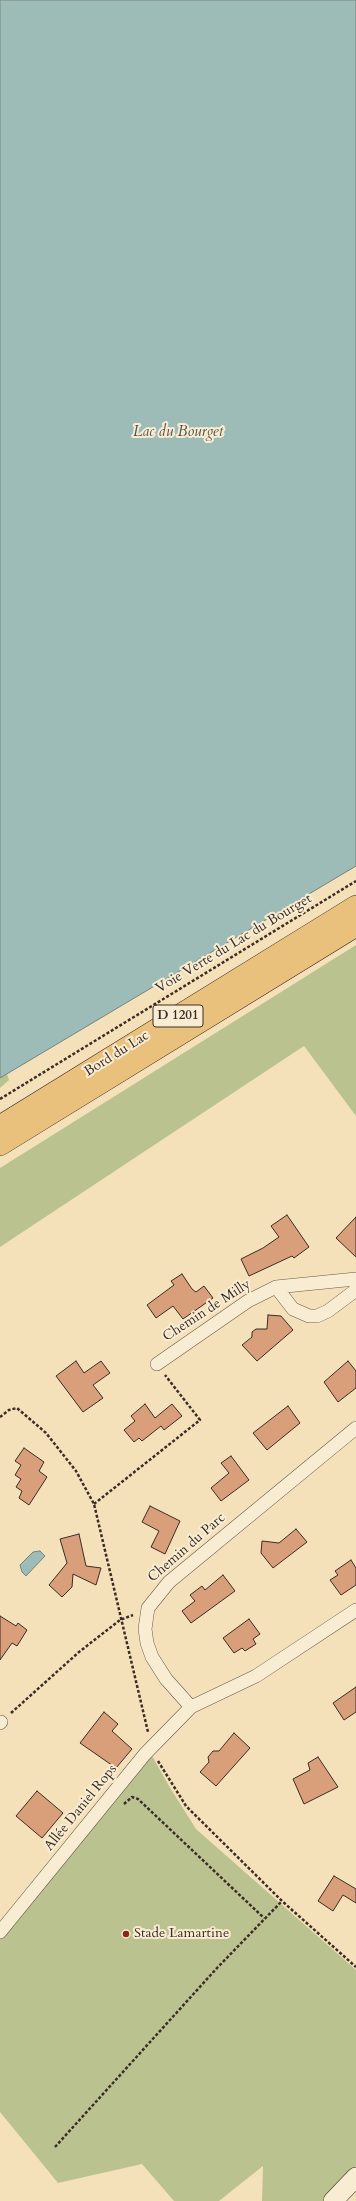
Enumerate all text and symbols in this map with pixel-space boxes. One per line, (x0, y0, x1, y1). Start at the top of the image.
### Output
water label: Lac du Bourget (133, 424, 223, 442)
street label: Voie Verte du Lac du Bourget (153, 891, 315, 997)
road number: D 1201 (153, 1005, 203, 1027)
street label: Bord du Lac (82, 1027, 152, 1081)
street label: Chemin de Milly (160, 1276, 254, 1346)
street label: Chemin du Parc (145, 1510, 229, 1586)
street label: Allée Daniel Rops (41, 1762, 121, 1854)
place label: Stade Lamartine (134, 1926, 229, 1942)
marker: Stade Lamartine (121, 1929, 131, 1939)

